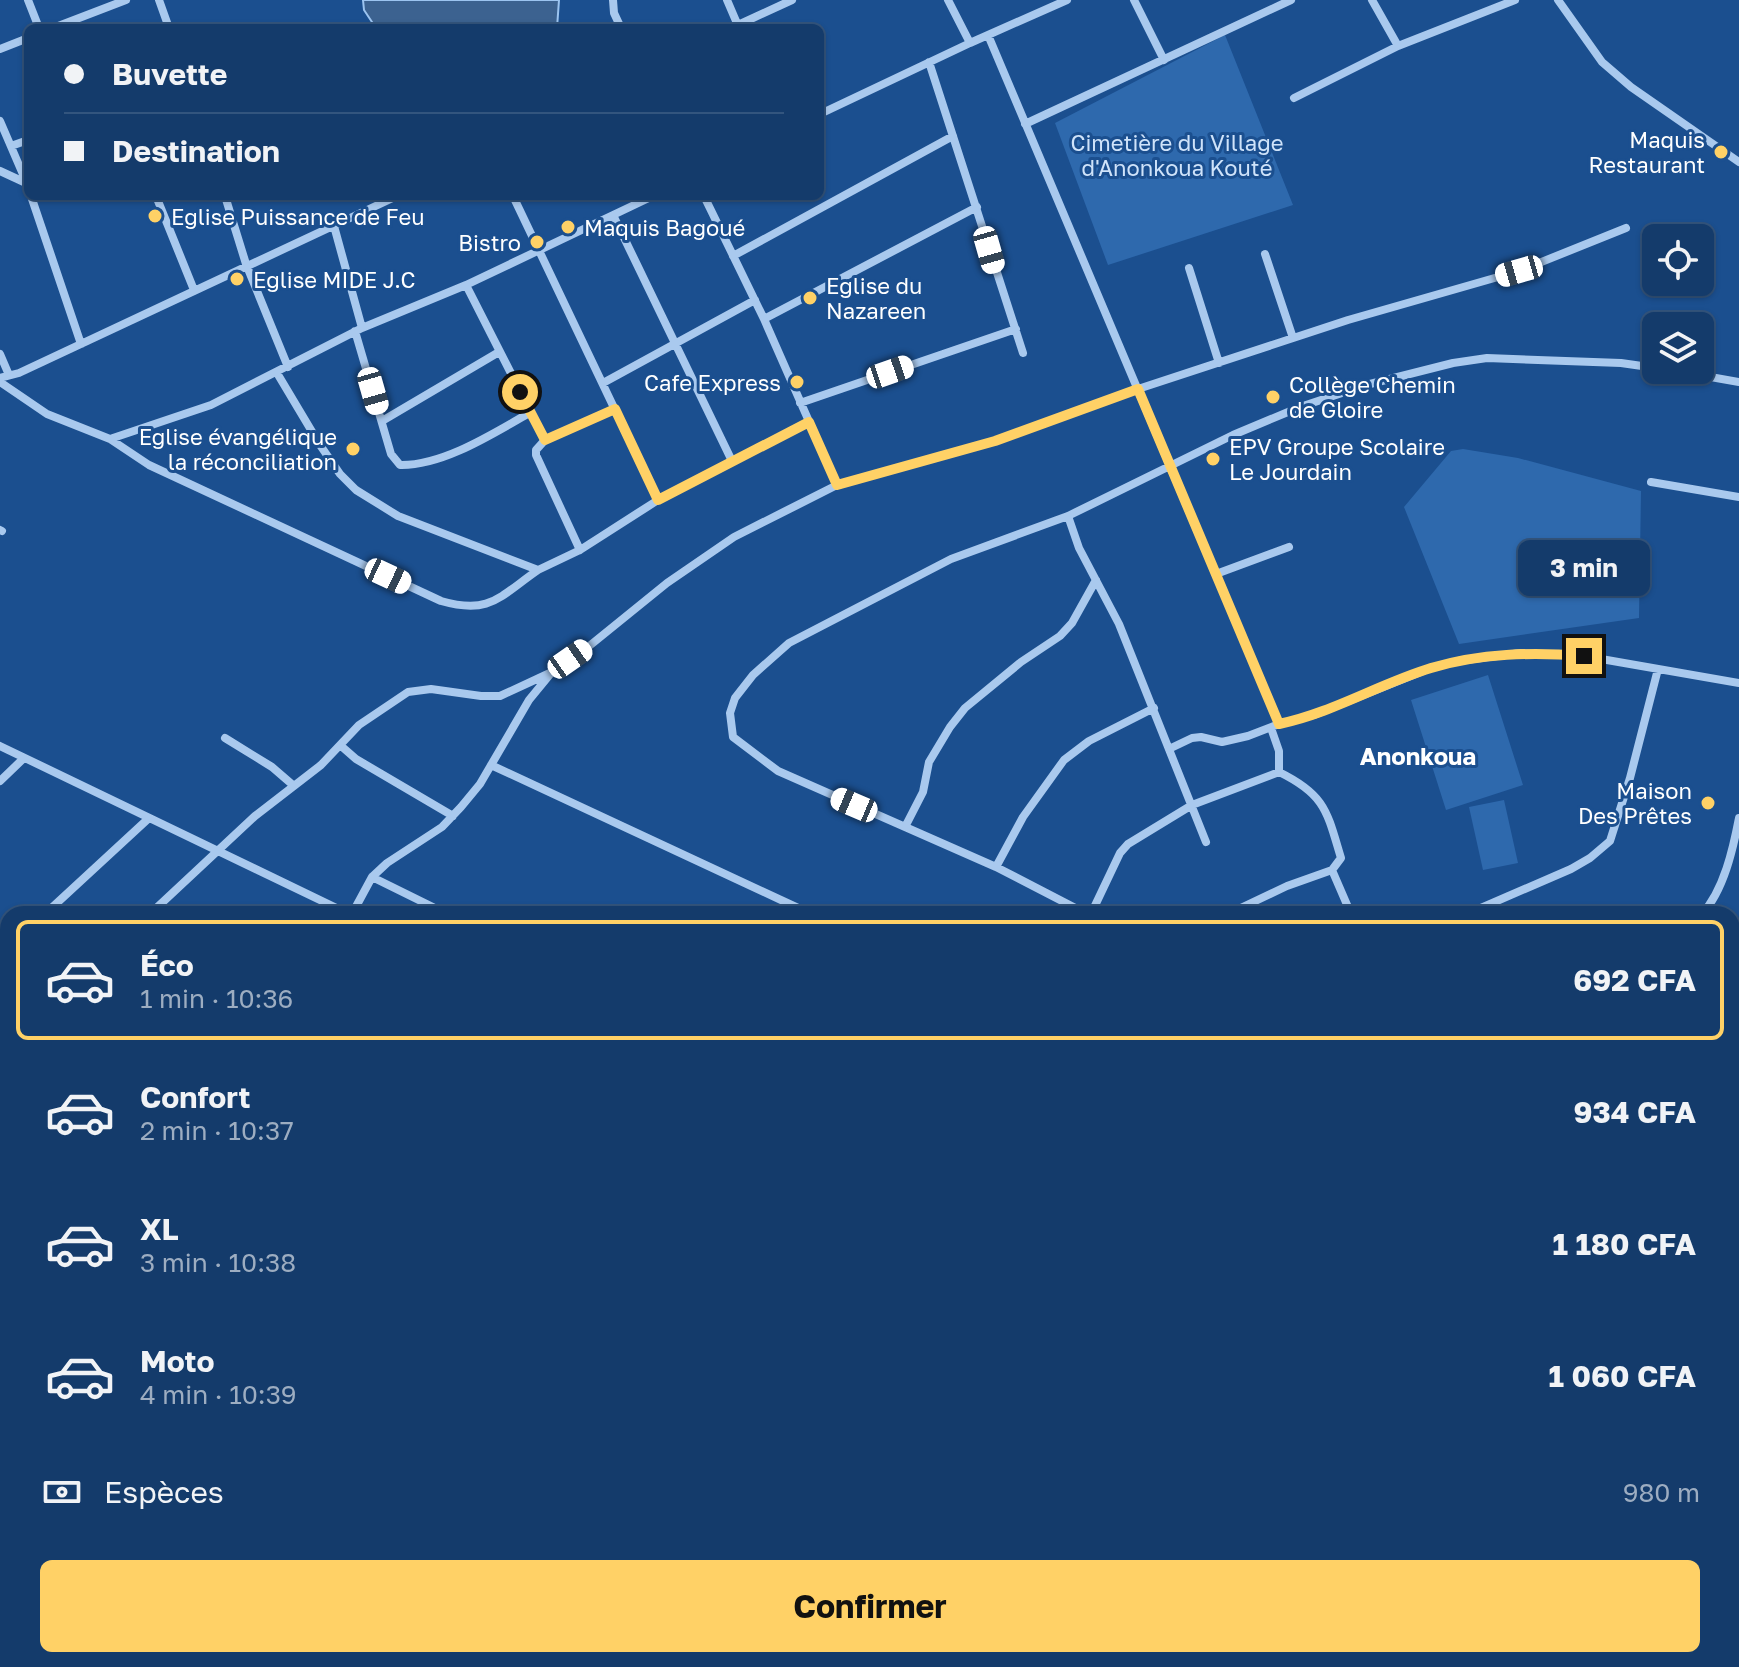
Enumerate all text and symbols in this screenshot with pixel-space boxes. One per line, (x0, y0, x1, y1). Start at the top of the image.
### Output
text: Buvette (112, 56, 227, 92)
place label: Maquis Restaurant (1588, 126, 1705, 178)
park label: Cimetière du Village d'Anonkoua Kouté (1071, 129, 1283, 181)
text: Destination (112, 133, 280, 169)
marker: Maquis Restaurant (1712, 143, 1730, 161)
place label: Eglise Puissance de Feu (171, 203, 424, 230)
marker: Eglise Puissance de Feu (146, 207, 164, 225)
place label: Maquis Bagoué (584, 214, 745, 241)
marker: Maquis Bagoué (559, 218, 577, 236)
car (971, 224, 1007, 276)
map controls (1642, 224, 1714, 384)
button: locate (1642, 224, 1714, 296)
place label: Bistro (458, 229, 521, 256)
marker: Bistro (528, 233, 546, 251)
car (1493, 253, 1545, 289)
place label: Eglise MIDE J.C (253, 266, 415, 293)
marker: Eglise MIDE J.C (228, 270, 246, 288)
place label: Eglise du Nazareen (826, 272, 926, 324)
marker: Eglise du Nazareen (801, 289, 819, 307)
button: layers (1642, 312, 1714, 384)
car (863, 353, 917, 391)
car (355, 365, 391, 417)
place label: Cafe Express (644, 369, 781, 396)
place label: Collège Chemin de Gloire (1289, 371, 1456, 423)
marker: Cafe Express (788, 373, 806, 391)
route start (502, 374, 538, 410)
marker: Collège Chemin de Gloire (1264, 388, 1282, 406)
place label: Eglise évangélique la réconciliation (139, 423, 337, 475)
place label: EPV Groupe Scolaire Le Jourdain (1229, 433, 1445, 485)
marker: Eglise évangélique la réconciliation (344, 440, 362, 458)
marker: EPV Groupe Scolaire Le Jourdain (1204, 450, 1222, 468)
callout: 3 min (1518, 540, 1650, 596)
text: 3 min (1550, 552, 1618, 583)
car (361, 555, 415, 597)
car (543, 635, 597, 683)
route end (1566, 638, 1602, 674)
district label: Anonkoua (1360, 741, 1476, 770)
place label: Maison Des Prêtes (1578, 777, 1692, 829)
car (827, 785, 881, 825)
marker: Maison Des Prêtes (1699, 794, 1717, 812)
icon: car (44, 944, 116, 1016)
text: Éco (140, 947, 194, 983)
text: 692 CFA (1573, 962, 1696, 998)
text: 1 min · 10:36 (140, 983, 293, 1014)
icon: car (44, 1076, 116, 1148)
text: Confort (140, 1079, 251, 1115)
text: 934 CFA (1573, 1094, 1696, 1130)
text: 2 min · 10:37 (140, 1115, 294, 1146)
icon: car (44, 1208, 116, 1280)
text: XL (140, 1211, 179, 1247)
text: 1 180 CFA (1552, 1226, 1696, 1262)
text: 3 min · 10:38 (140, 1247, 296, 1278)
icon: car (44, 1340, 116, 1412)
text: Moto (140, 1343, 215, 1379)
text: 1 060 CFA (1549, 1358, 1696, 1394)
text: 4 min · 10:39 (140, 1379, 297, 1410)
icon: cash (40, 1470, 84, 1514)
text: Espèces (104, 1474, 224, 1510)
text: 980 m (1623, 1477, 1700, 1508)
button: Confirmer (40, 1560, 1700, 1652)

